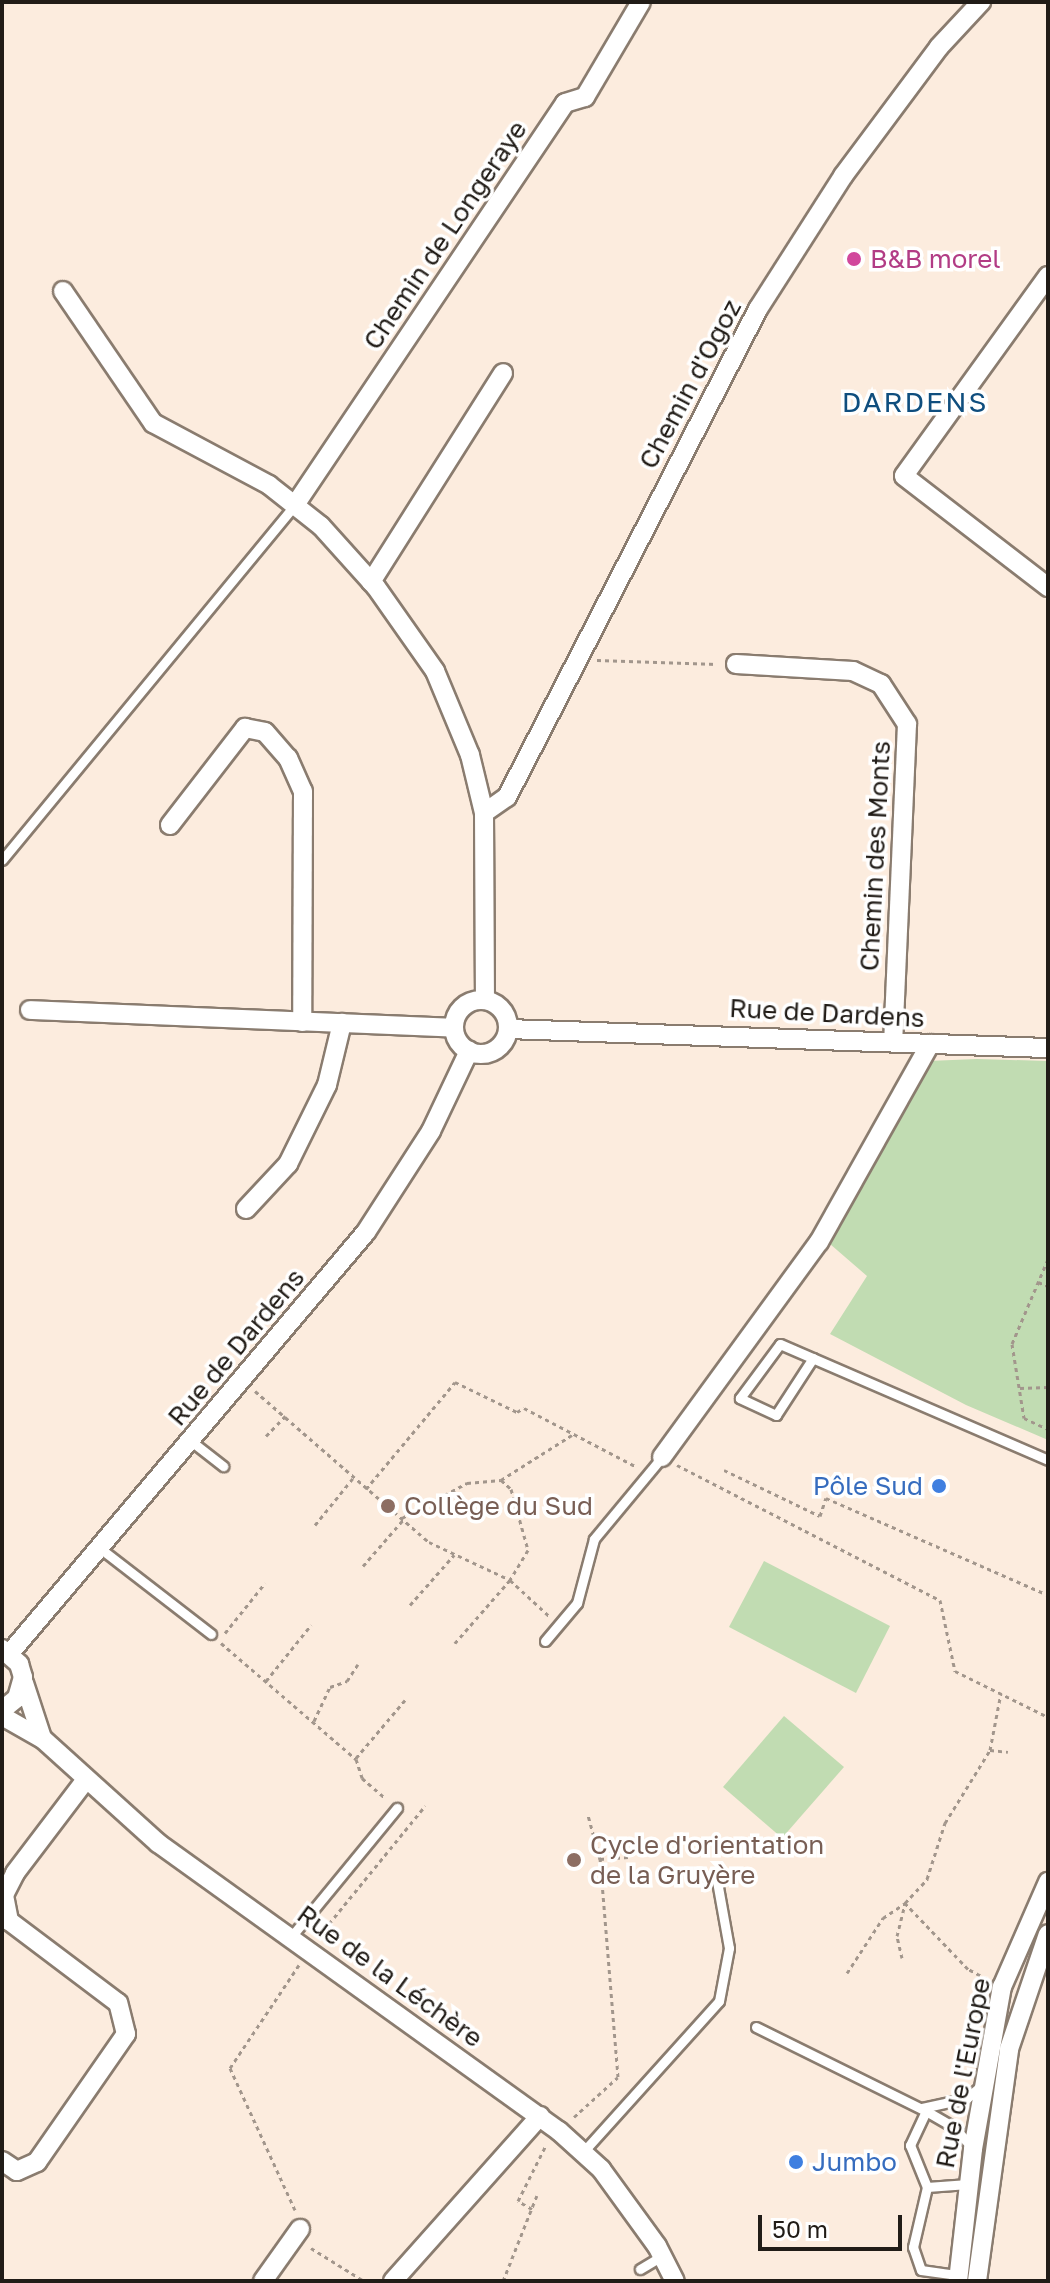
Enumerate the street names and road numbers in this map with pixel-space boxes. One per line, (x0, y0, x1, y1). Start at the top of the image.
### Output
street label: Chemin de Longeraye (357, 115, 533, 355)
street label: Chemin d'Ogoz (632, 294, 748, 474)
street label: Chemin des Monts (853, 740, 897, 972)
street label: Rue de Dardens (728, 992, 926, 1034)
street label: Rue de Dardens (161, 1262, 311, 1432)
street label: Rue de la Léchère (291, 1898, 489, 2054)
street label: Rue de l'Europe (929, 1975, 997, 2171)

